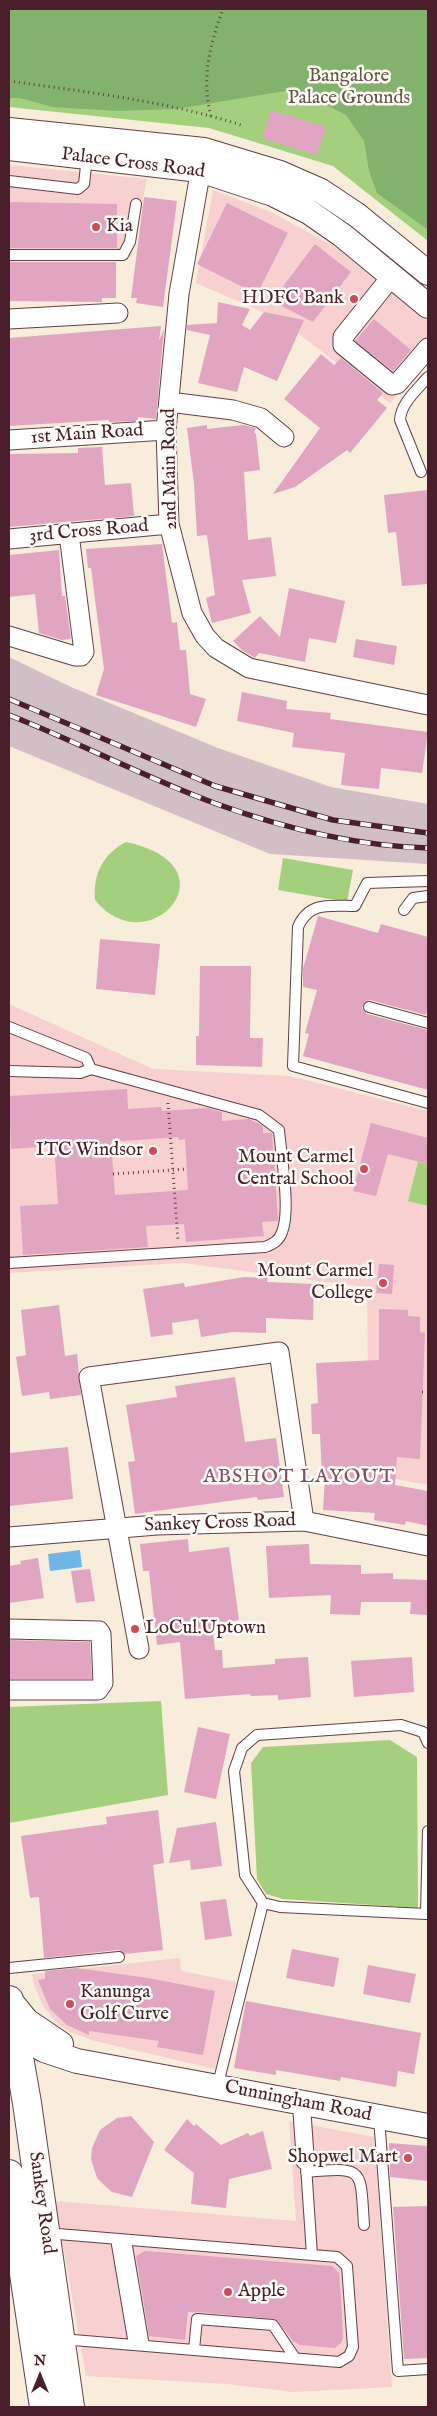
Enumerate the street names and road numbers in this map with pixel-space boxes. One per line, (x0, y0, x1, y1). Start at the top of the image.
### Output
street label: Palace Cross Road (60, 144, 206, 184)
street label: 2nd Main Road (159, 408, 183, 530)
street label: 1st Main Road (30, 420, 144, 450)
street label: 3rd Cross Road (28, 515, 150, 549)
street label: Sankey Cross Road (144, 1510, 296, 1538)
street label: Cunningham Road (223, 2077, 373, 2127)
street label: Sankey Road (23, 2150, 59, 2256)

